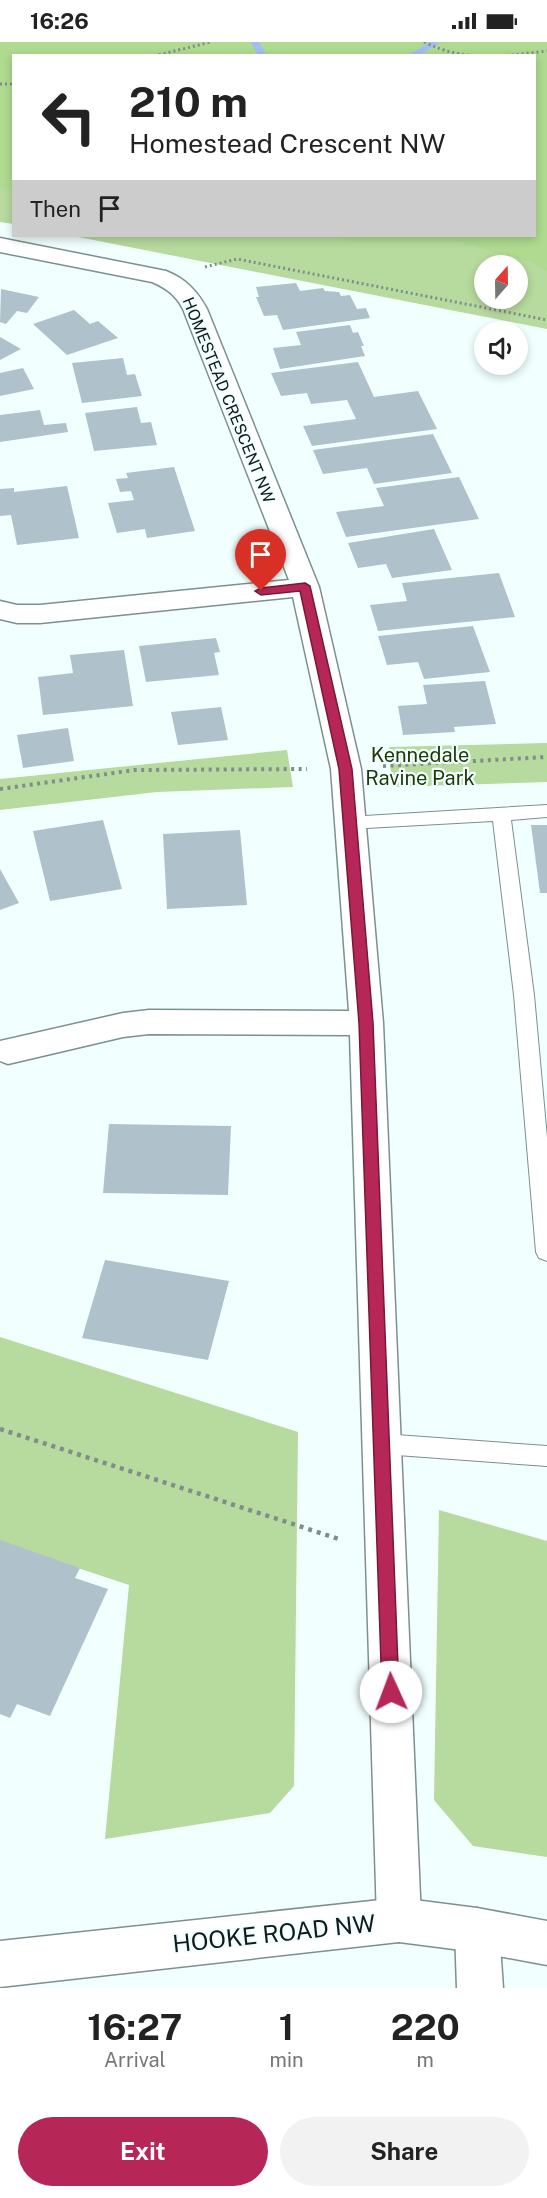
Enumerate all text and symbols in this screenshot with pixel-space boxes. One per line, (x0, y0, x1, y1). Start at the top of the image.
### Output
text: 16:26 (30, 8, 89, 34)
text: 210 m (129, 77, 248, 126)
icon: left (30, 78, 108, 156)
text: Homestead Crescent NW (129, 127, 445, 159)
icon: arrive (93, 192, 126, 225)
text: Then (30, 196, 81, 222)
north arrow (474, 255, 528, 309)
map controls (474, 255, 528, 375)
street label: HOMESTEAD CRESCENT NW (178, 294, 279, 506)
button: sound (474, 321, 528, 375)
pin (235, 529, 286, 591)
icon: arrive (244, 538, 277, 571)
park label: Kennedale Ravine Park (365, 743, 475, 790)
position arrow (359, 1660, 423, 1724)
street label: HOOKE ROAD NW (171, 1908, 377, 1958)
text: 16:27 (87, 2006, 182, 2048)
text: 1 (279, 2006, 294, 2048)
text: 220 (391, 2006, 460, 2048)
text: Arrival (104, 2048, 166, 2072)
text: min (270, 2048, 304, 2072)
text: m (417, 2048, 434, 2072)
button: Exit (18, 2117, 268, 2186)
button: Share (280, 2117, 529, 2186)

